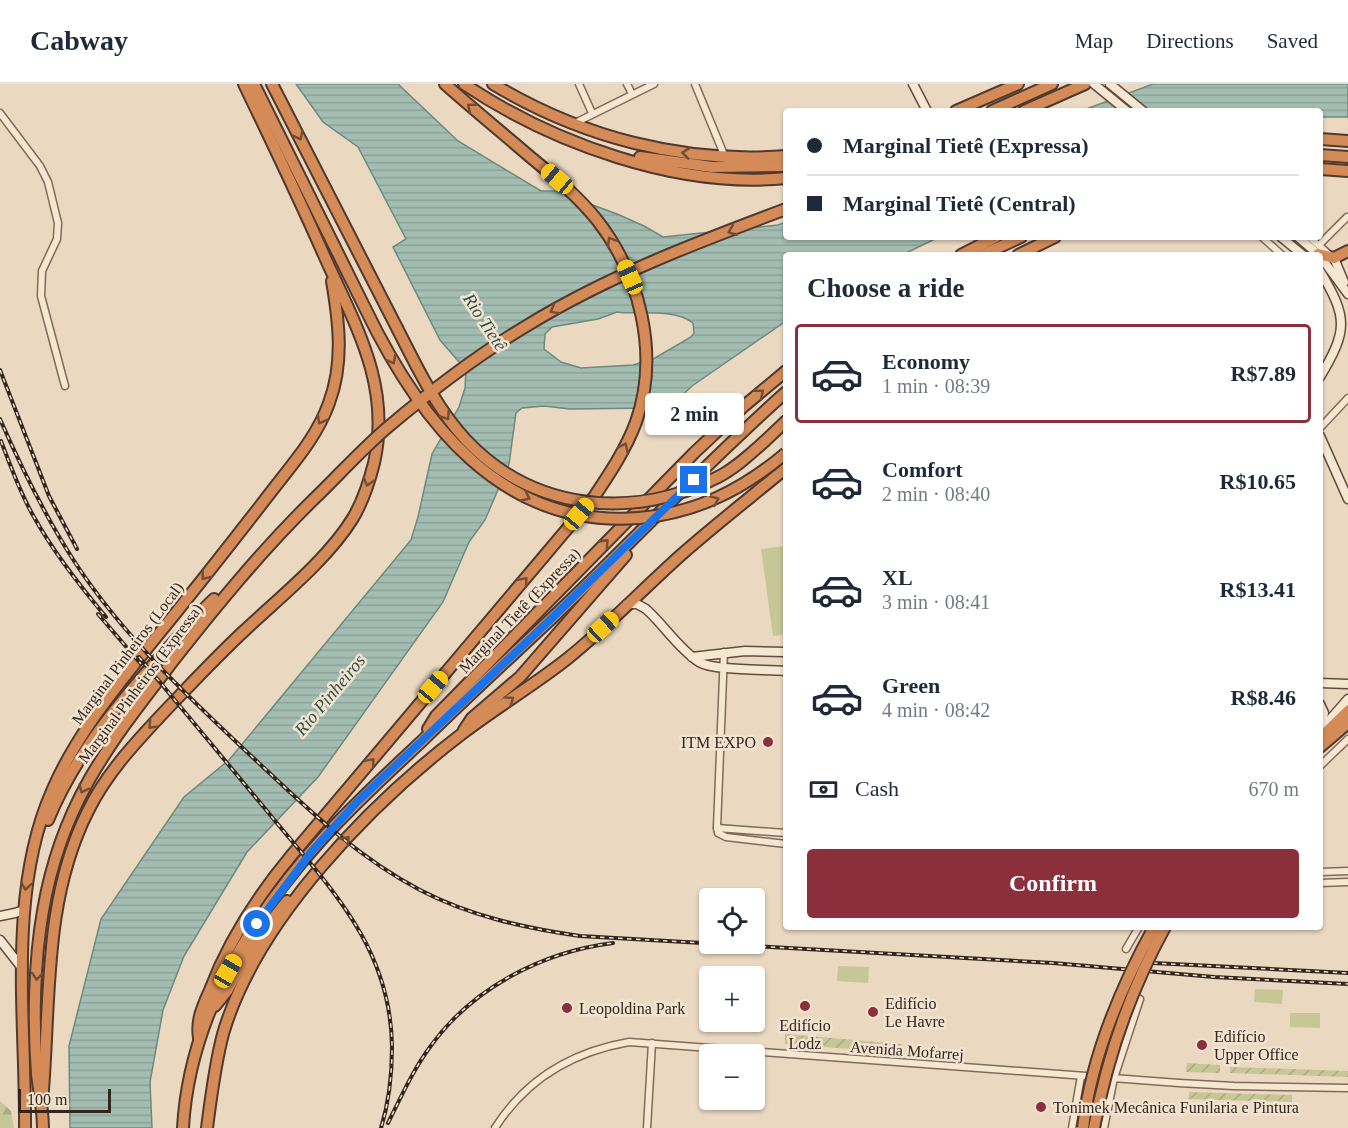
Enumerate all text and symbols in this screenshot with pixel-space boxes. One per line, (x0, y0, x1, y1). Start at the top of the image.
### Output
text: Cabway (30, 25, 128, 56)
text: Map (1075, 29, 1113, 53)
text: Directions (1146, 29, 1234, 53)
text: Saved (1267, 29, 1318, 53)
one-way arrow (467, 103, 478, 114)
one-way arrow (291, 130, 303, 141)
text: Marginal Tietê (Expressa) (843, 133, 1089, 158)
one-way arrow (681, 147, 690, 159)
car (537, 161, 577, 197)
text: Marginal Tietê (Central) (843, 191, 1076, 216)
one-way arrow (727, 224, 738, 236)
one-way arrow (607, 237, 619, 247)
car (614, 257, 646, 297)
text: Choose a ride (807, 273, 965, 303)
water label: Rio Tietê (459, 289, 511, 354)
one-way arrow (550, 303, 560, 314)
icon: car (810, 347, 864, 401)
text: Economy (882, 349, 970, 374)
one-way arrow (385, 354, 396, 364)
text: R$7.89 (1231, 361, 1296, 386)
text: 1 min · 08:39 (882, 375, 990, 397)
one-way arrow (753, 389, 764, 400)
callout: 2 min (644, 393, 744, 435)
text: 2 min (670, 403, 719, 425)
one-way arrow (439, 409, 450, 420)
one-way arrow (317, 414, 328, 424)
one-way arrow (617, 442, 629, 453)
icon: car (810, 455, 864, 509)
text: Comfort (882, 457, 963, 482)
route end (680, 466, 707, 493)
text: R$10.65 (1220, 469, 1296, 494)
one-way arrow (363, 476, 376, 487)
text: 2 min · 08:40 (882, 483, 990, 505)
one-way arrow (520, 490, 531, 502)
car (561, 494, 597, 534)
one-way arrow (709, 495, 720, 507)
one-way arrow (597, 539, 608, 550)
street label: Marginal Tietê (Expressa) (455, 544, 584, 677)
icon: car (810, 563, 864, 617)
text: XL (882, 565, 913, 590)
one-way arrow (201, 570, 212, 581)
one-way arrow (516, 577, 527, 588)
text: R$13.41 (1220, 577, 1296, 602)
street label: Marginal Pinheiros (Local) (68, 579, 187, 728)
text: 3 min · 08:41 (882, 591, 990, 613)
street label: Marginal Pinheiros (Expressa) (75, 600, 207, 767)
car (584, 608, 622, 646)
water label: Rio Pinheiros (290, 651, 369, 740)
car (415, 667, 451, 707)
icon: car (810, 671, 864, 725)
text: Green (882, 673, 940, 698)
text: R$8.46 (1231, 685, 1296, 710)
one-way arrow (503, 696, 514, 707)
text: 4 min · 08:42 (882, 699, 990, 721)
one-way arrow (148, 718, 159, 729)
place label: ITM EXPO (681, 734, 756, 751)
marker: ITM EXPO (761, 735, 775, 749)
one-way arrow (363, 758, 374, 769)
icon: cash (807, 773, 840, 806)
text: Cash (855, 776, 899, 801)
text: 670 m (1248, 778, 1299, 800)
one-way arrow (79, 783, 90, 793)
one-way arrow (338, 836, 349, 847)
button: Confirm (807, 849, 1299, 918)
one-way arrow (21, 881, 33, 891)
map controls (699, 888, 765, 1110)
button: locate (699, 888, 765, 954)
route start (243, 910, 270, 937)
car (211, 951, 245, 991)
button: + (699, 966, 765, 1032)
one-way arrow (30, 972, 43, 981)
place label: Edifício Le Havre (885, 995, 945, 1030)
marker: Edifício Lodz (798, 999, 812, 1013)
place label: Leopoldina Park (579, 1000, 685, 1018)
marker: Leopoldina Park (560, 1001, 574, 1015)
marker: Edifício Le Havre (866, 1005, 880, 1019)
place label: Edifício Lodz (779, 1017, 831, 1052)
place label: Edifício Upper Office (1214, 1028, 1299, 1064)
street label: Avenida Mofarrej (850, 1038, 964, 1064)
marker: Edifício Upper Office (1195, 1038, 1209, 1052)
button: − (699, 1044, 765, 1110)
scale bar (18, 1086, 111, 1114)
text: 100 m (27, 1091, 67, 1108)
place label: Tonimek Mecânica Funilaria e Pintura (1053, 1099, 1299, 1116)
marker: Tonimek Mecânica Funilaria e Pintura (1034, 1100, 1048, 1114)

